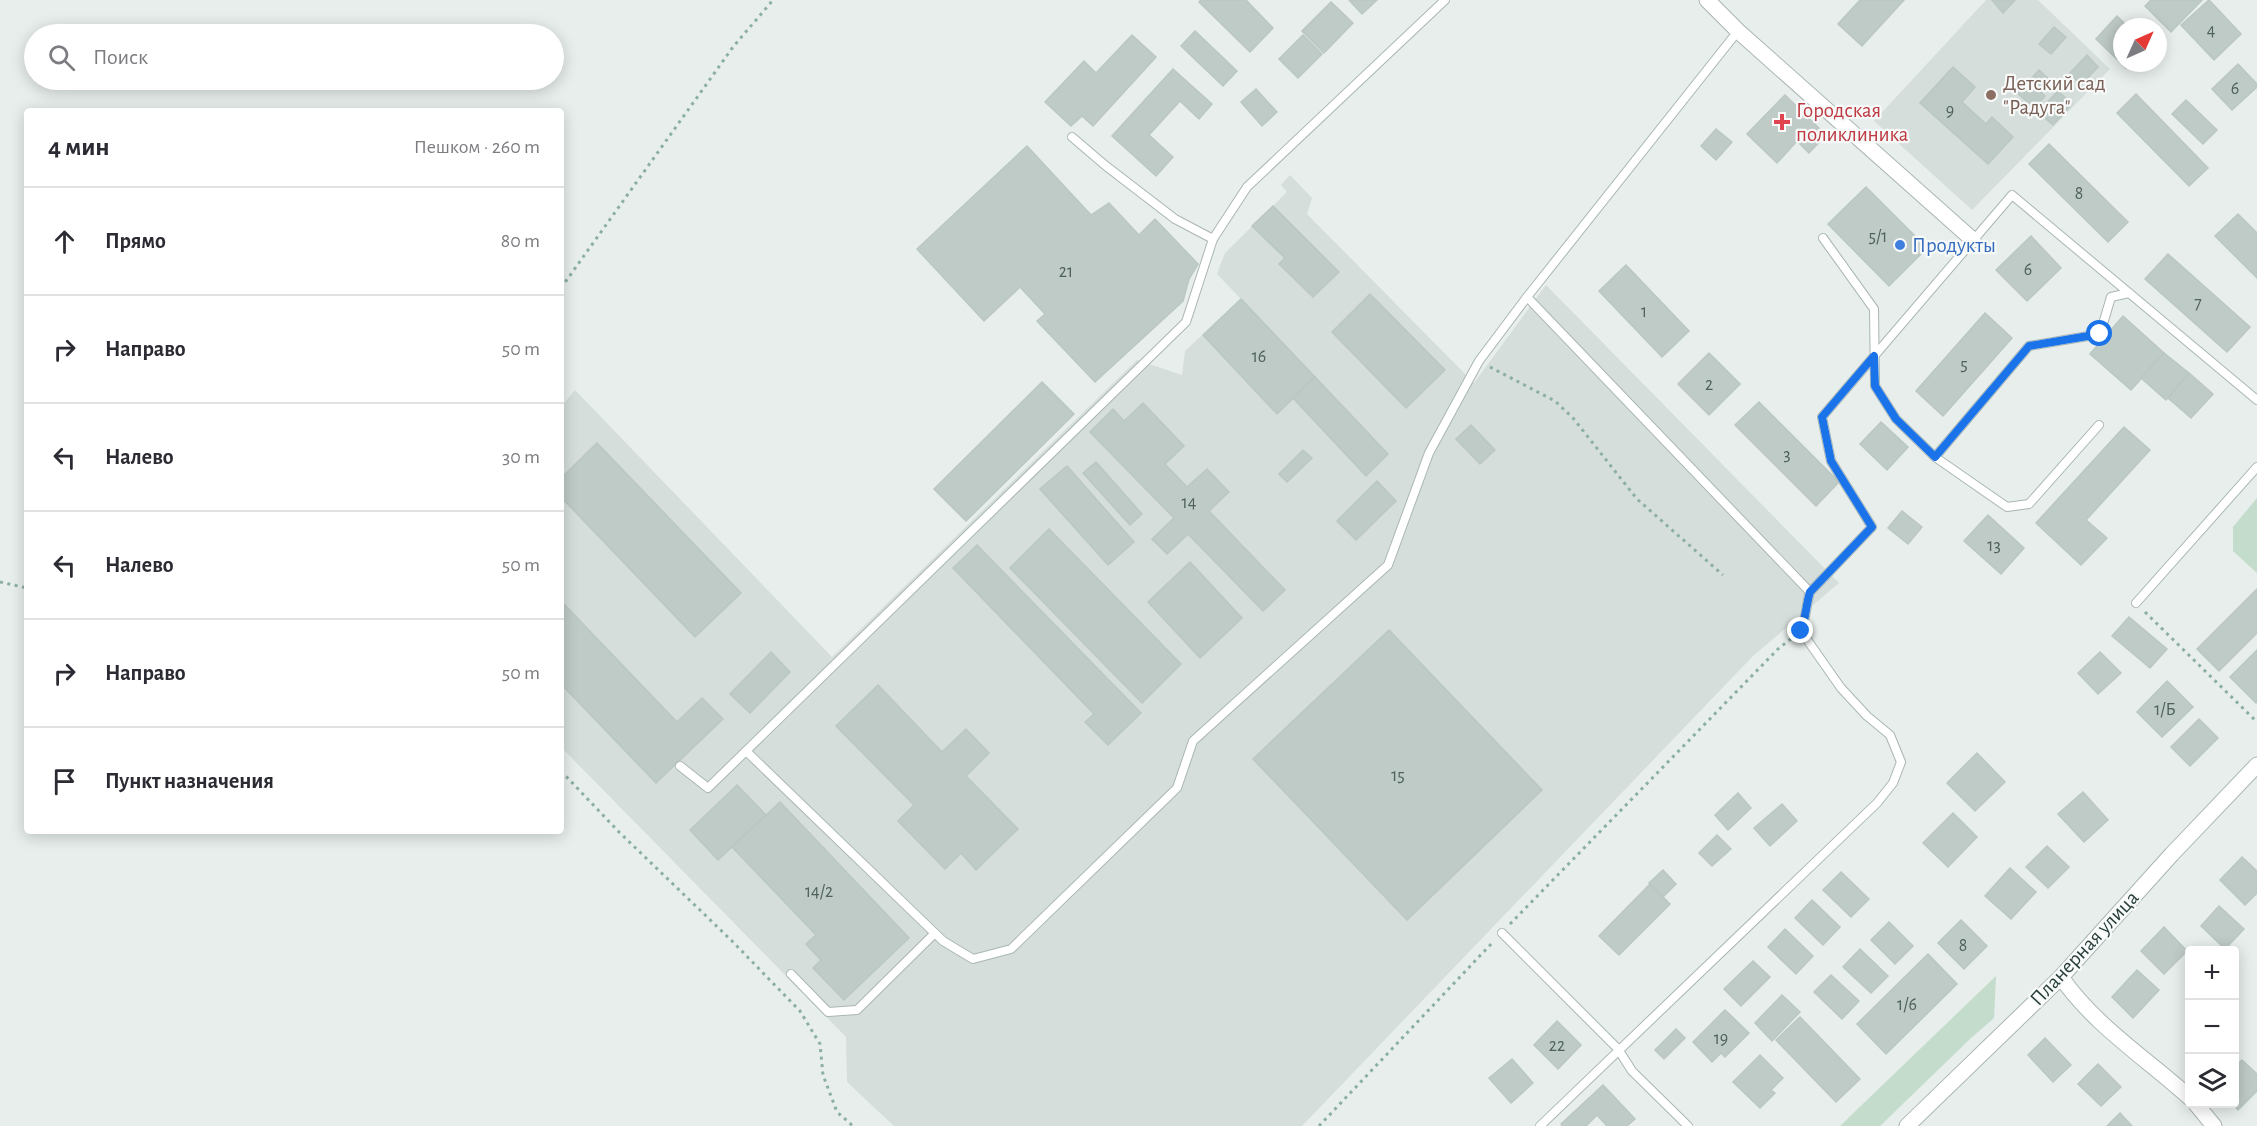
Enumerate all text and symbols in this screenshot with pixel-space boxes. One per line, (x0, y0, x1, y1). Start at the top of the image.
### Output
north arrow (2113, 18, 2167, 72)
house number: 4 (2207, 22, 2216, 40)
search box (24, 24, 564, 90)
icon: search (45, 41, 78, 74)
text: Поиск (93, 46, 148, 68)
place label: Детский сад "Радуга" (2003, 73, 2106, 118)
house number: 6 (2231, 80, 2239, 98)
marker: Детский сад "Радуга" (1984, 88, 1998, 102)
place label: Городская поликлиника (1796, 100, 1909, 145)
house number: 9 (1946, 102, 1954, 120)
marker: Городская поликлиника (1773, 113, 1791, 131)
text: 4 мин (48, 134, 110, 160)
text: Пешком · 260 m (414, 137, 540, 157)
house number: 8 (2075, 185, 2083, 203)
icon: ahead (48, 225, 81, 258)
house number: 5/1 (1869, 228, 1887, 246)
text: Прямо (105, 230, 166, 252)
text: 80 m (501, 231, 540, 251)
place label: Продукты (1912, 235, 1996, 256)
marker: Продукты (1893, 238, 1907, 252)
house number: 6 (2024, 261, 2032, 279)
house number: 21 (1059, 263, 1073, 281)
house number: 7 (2194, 295, 2202, 313)
house number: 1 (1641, 303, 1647, 321)
route start (2086, 320, 2112, 346)
icon: right (48, 333, 81, 366)
text: Направо (105, 338, 186, 360)
text: 50 m (502, 339, 540, 359)
house number: 16 (1252, 348, 1266, 366)
house number: 5 (1960, 356, 1968, 374)
house number: 2 (1705, 376, 1713, 394)
icon: left (48, 441, 81, 474)
text: Налево (105, 446, 174, 468)
house number: 3 (1783, 446, 1791, 464)
text: 30 m (502, 447, 540, 467)
house number: 14 (1182, 494, 1197, 512)
house number: 13 (1987, 537, 2001, 555)
icon: left (48, 549, 81, 582)
text: Налево (105, 554, 174, 576)
text: 50 m (502, 555, 540, 575)
route end (1787, 617, 1813, 643)
icon: right (48, 657, 81, 690)
text: Направо (105, 662, 186, 684)
text: 50 m (502, 663, 540, 683)
house number: 1/Б (2154, 701, 2176, 719)
icon: arrive (48, 765, 81, 798)
house number: 15 (1391, 767, 1405, 785)
text: Пункт назначения (105, 770, 274, 792)
house number: 14/2 (805, 883, 833, 901)
street label: Планерная улица (2026, 887, 2143, 1010)
house number: 8 (1959, 937, 1967, 955)
map controls (2185, 946, 2239, 1108)
button: + (2185, 946, 2239, 1000)
house number: 1/6 (1897, 996, 1917, 1014)
button: − (2185, 1000, 2239, 1054)
house number: 19 (1714, 1030, 1728, 1048)
house number: 22 (1549, 1037, 1565, 1055)
button: layers (2185, 1054, 2239, 1108)

